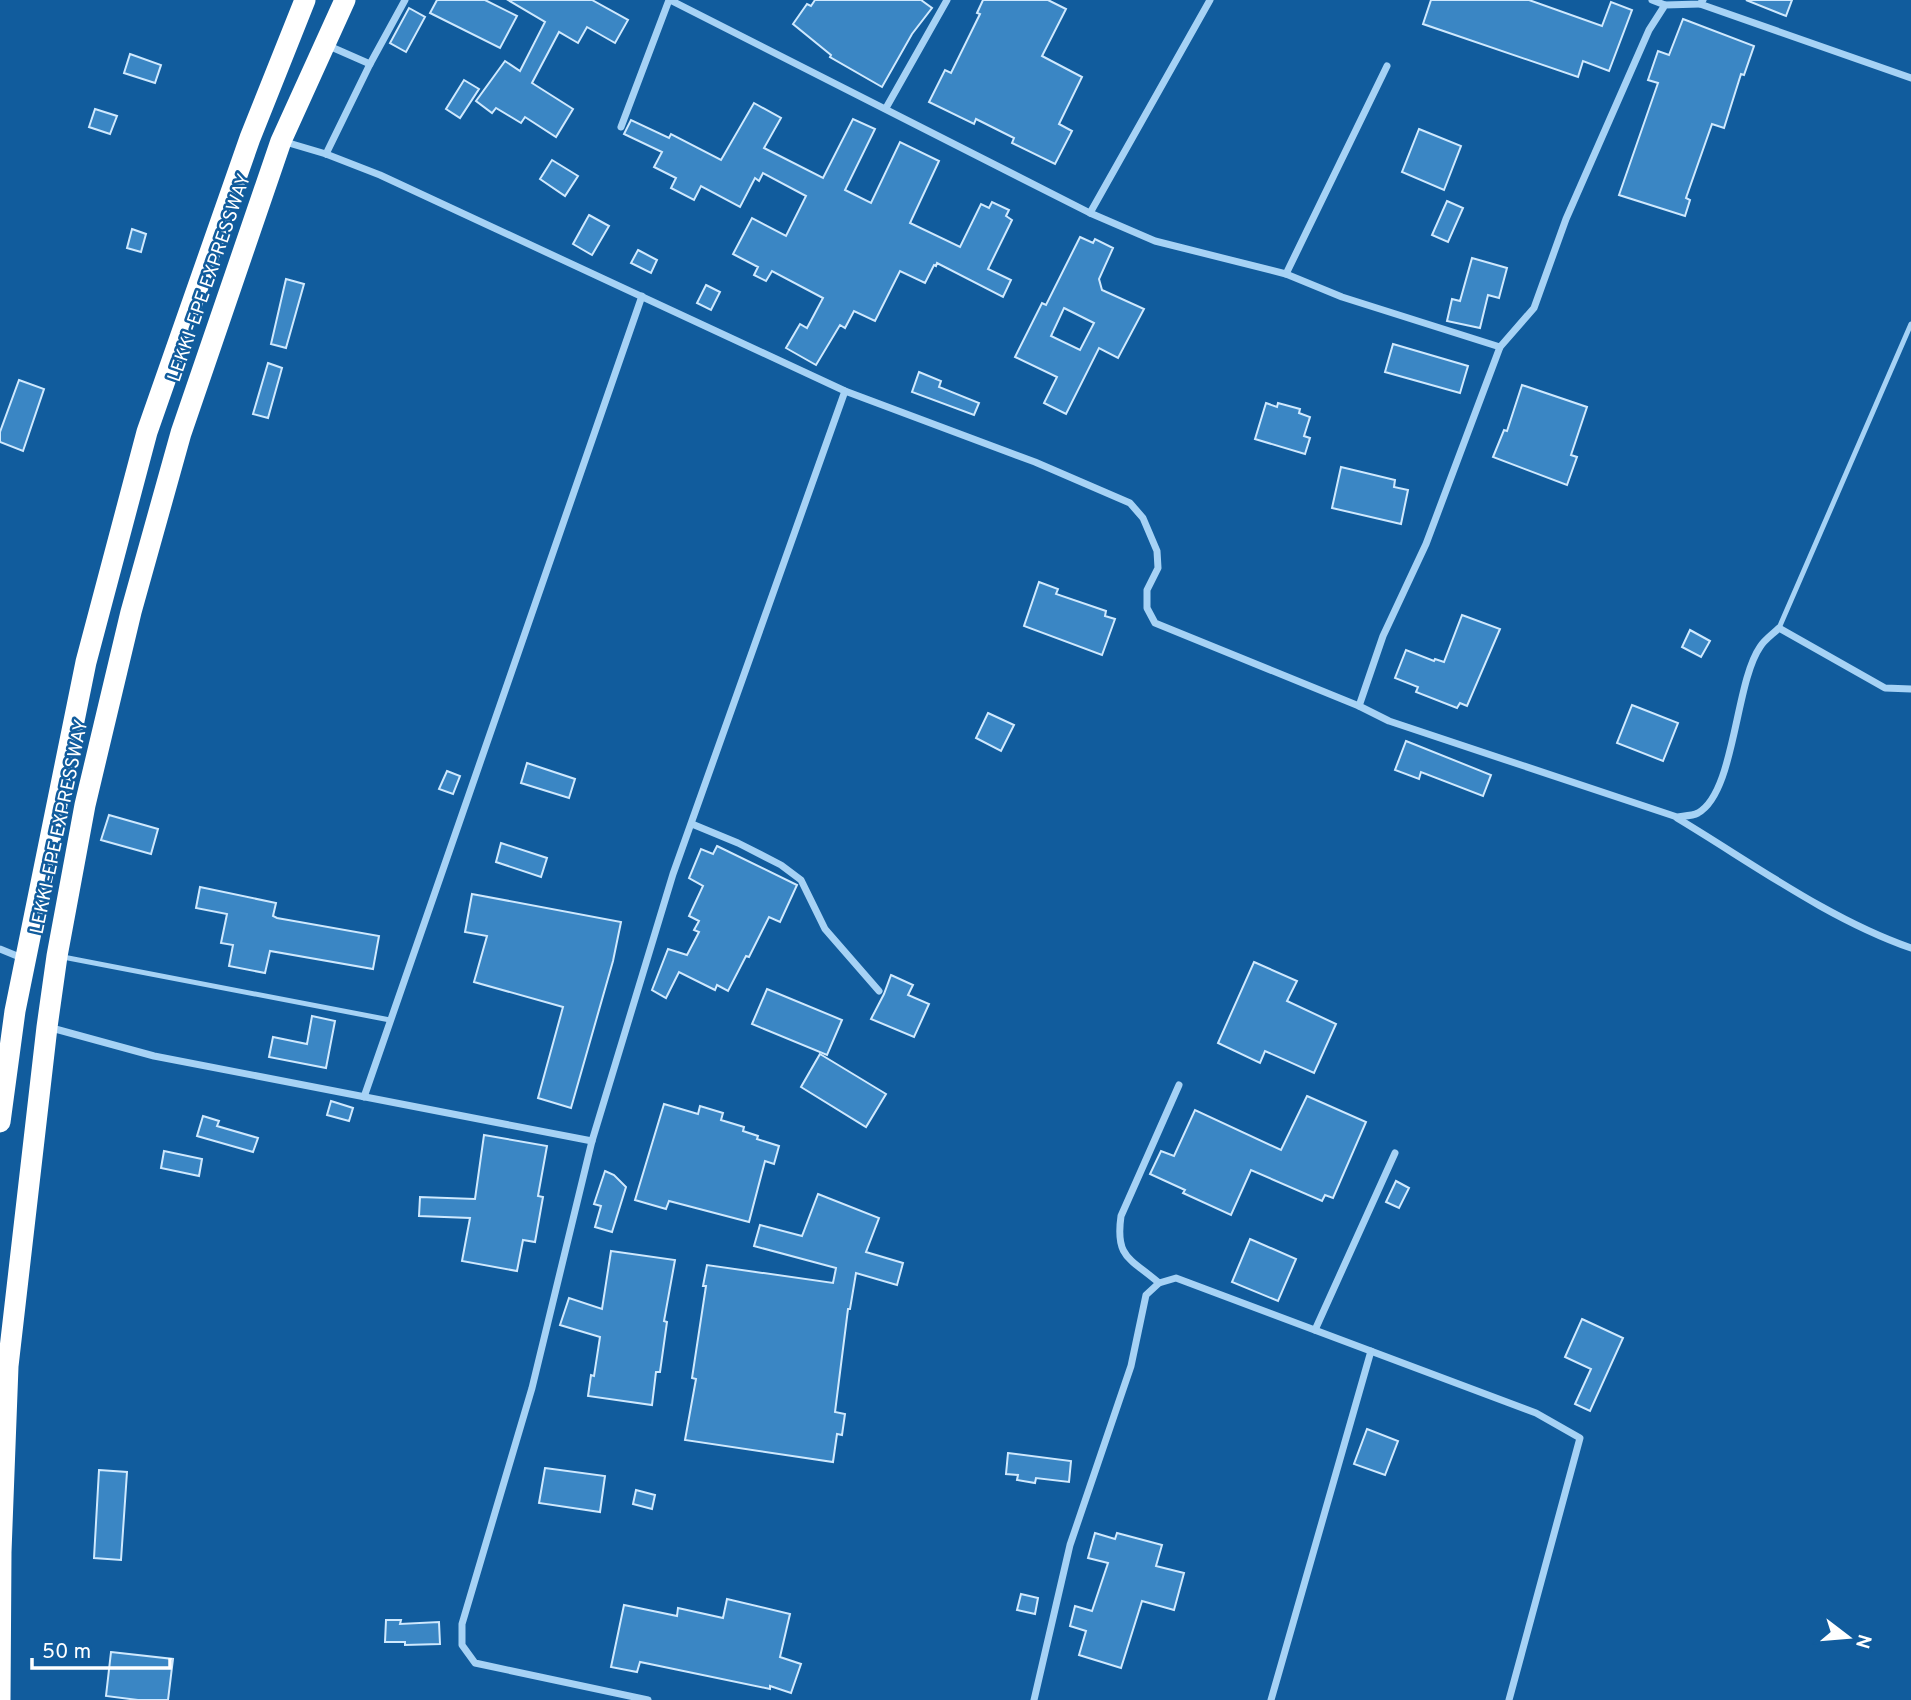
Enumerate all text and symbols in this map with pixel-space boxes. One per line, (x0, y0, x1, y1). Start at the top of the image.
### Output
street label: LEKKI-EPE EXPRESSWAY (163, 171, 257, 385)
street label: LEKKI-EPE EXPRESSWAY (26, 717, 94, 937)
north arrow (1813, 1602, 1883, 1672)
scale bar (32, 1626, 170, 1670)
text: N (1849, 1631, 1876, 1651)
text: 50 m (42, 1639, 91, 1666)

